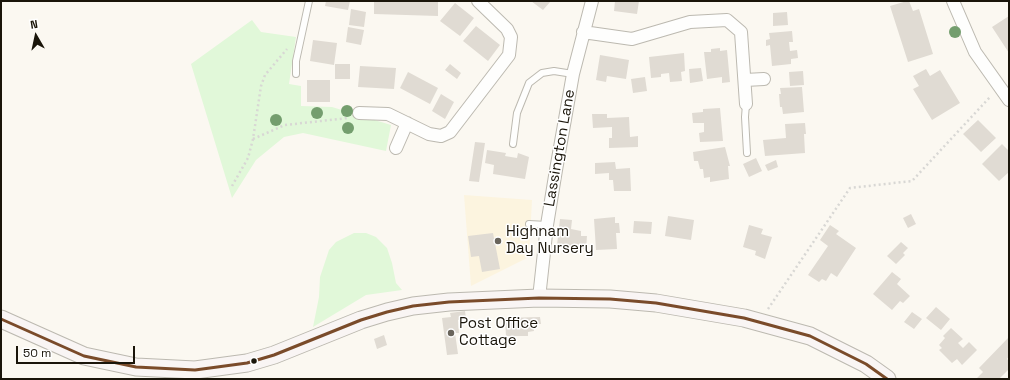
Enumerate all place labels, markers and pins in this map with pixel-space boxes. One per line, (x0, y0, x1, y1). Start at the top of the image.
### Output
place label: Highnam Day Nursery (506, 223, 594, 258)
marker: Highnam Day Nursery (493, 236, 503, 246)
place label: Post Office Cottage (459, 315, 538, 350)
marker: Post Office Cottage (446, 328, 456, 338)
unlabelled marker (249, 356, 259, 366)

